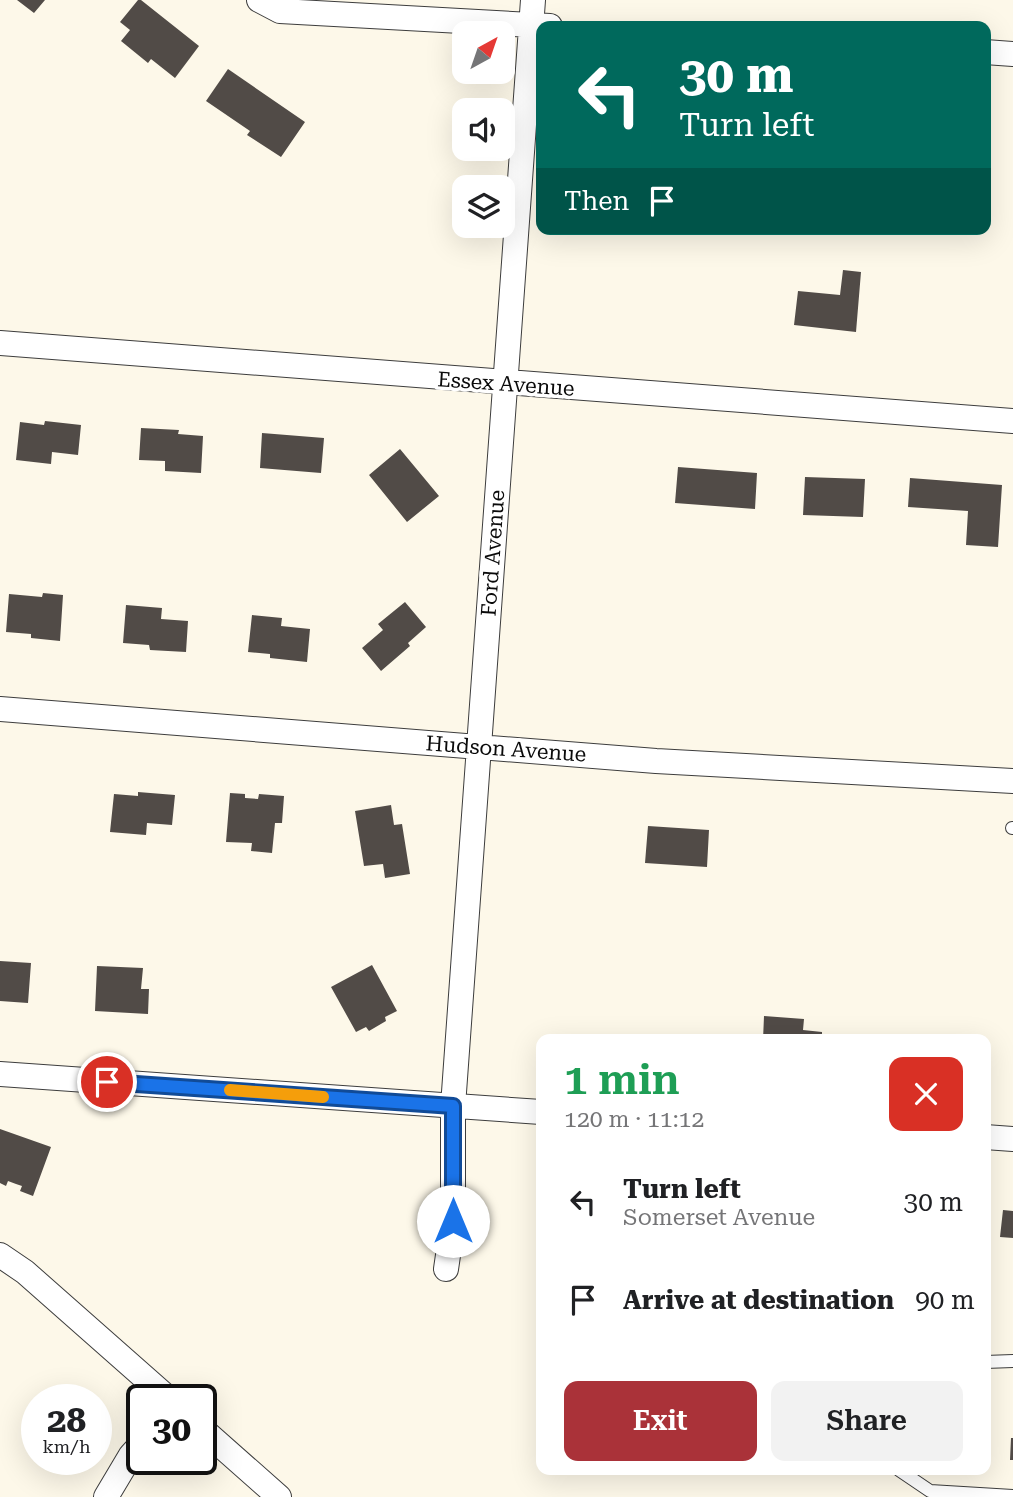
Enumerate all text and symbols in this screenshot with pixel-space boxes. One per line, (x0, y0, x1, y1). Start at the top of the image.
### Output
north arrow (452, 21, 514, 84)
map controls (452, 21, 515, 238)
text: 30 m (679, 47, 794, 104)
icon: left (564, 49, 655, 140)
button: sound (452, 98, 515, 161)
text: Turn left (679, 106, 814, 144)
button: layers (452, 175, 515, 238)
icon: arrive (643, 182, 681, 220)
text: Then (564, 186, 629, 216)
street label: Essex Avenue (437, 367, 575, 401)
street label: Ford Avenue (477, 489, 509, 617)
street label: Hudson Avenue (425, 731, 587, 767)
pin (77, 1052, 137, 1112)
text: 1 min (564, 1055, 680, 1104)
button: close (889, 1057, 963, 1131)
icon: arrive (88, 1063, 126, 1101)
text: 120 m · 11:12 (564, 1106, 704, 1133)
text: Turn left (623, 1174, 741, 1204)
icon: left (564, 1183, 602, 1221)
position arrow (416, 1184, 490, 1258)
text: 30 m (904, 1187, 963, 1217)
text: Somerset Avenue (623, 1204, 815, 1231)
icon: arrive (564, 1281, 602, 1319)
text: Arrive at destination (623, 1285, 894, 1315)
text: 90 m (915, 1285, 975, 1315)
button: Exit (564, 1381, 757, 1461)
button: Share (771, 1381, 963, 1461)
speed limit sign: 30 (126, 1384, 217, 1475)
text: 28 (47, 1400, 86, 1441)
text: km/h (42, 1436, 91, 1457)

